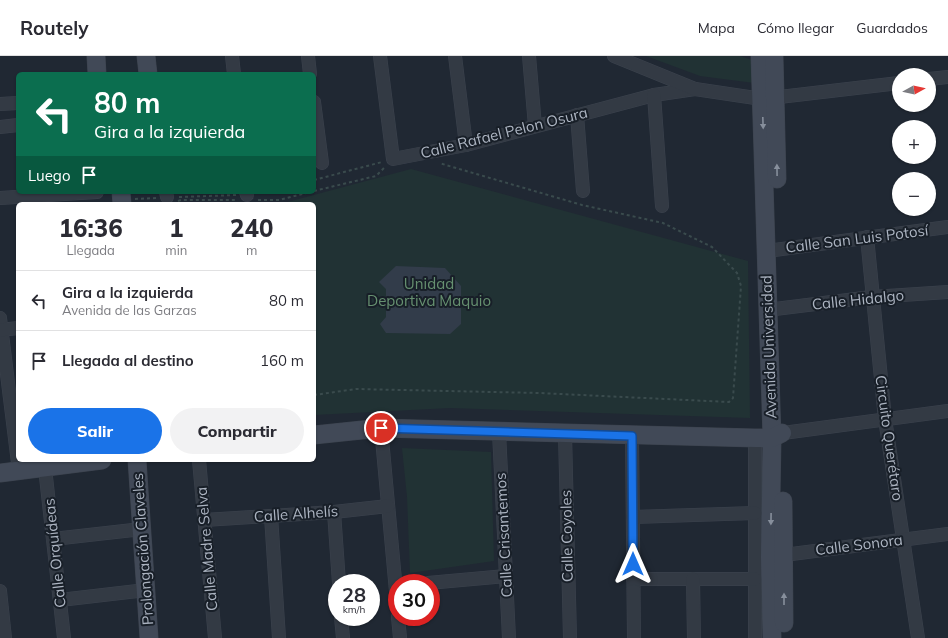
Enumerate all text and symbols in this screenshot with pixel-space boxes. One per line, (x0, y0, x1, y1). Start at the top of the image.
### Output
text: Routely (20, 16, 88, 40)
text: Mapa (698, 19, 735, 37)
text: Cómo llegar (757, 19, 834, 37)
text: Guardados (856, 19, 928, 37)
north arrow (892, 68, 936, 112)
map controls (892, 68, 936, 216)
text: 80 m (94, 85, 160, 120)
icon: left (28, 88, 80, 140)
street label: Calle Rafael Pelon Osura (418, 103, 589, 163)
one-way arrow (760, 117, 766, 130)
text: Gira a la izquierda (94, 120, 245, 143)
button: + (892, 120, 936, 164)
one-way arrow (774, 163, 780, 176)
icon: arrive (78, 164, 100, 186)
text: Luego (28, 166, 70, 185)
button: − (892, 172, 936, 216)
text: 16:36 (59, 213, 123, 243)
text: 1 (169, 213, 184, 243)
text: 240 (230, 213, 273, 243)
street label: Calle San Luis Potosí (785, 220, 931, 257)
text: Llegada (66, 242, 115, 258)
text: min (165, 242, 187, 258)
text: m (246, 242, 257, 258)
park label: Unidad Deportiva Maquio (367, 274, 491, 310)
street label: Avenida Universidad (756, 275, 781, 419)
text: Gira a la izquierda (62, 283, 193, 302)
street label: Calle Hidalgo (811, 285, 905, 314)
icon: left (28, 290, 50, 312)
text: 80 m (269, 291, 304, 310)
text: Avenida de las Garzas (62, 302, 197, 318)
icon: arrive (28, 350, 50, 372)
text: Llegada al destino (62, 351, 194, 370)
text: 160 m (260, 351, 304, 370)
street label: Circuito Querétaro (871, 374, 908, 502)
button: Salir (28, 408, 162, 454)
button: Compartir (170, 408, 304, 454)
pin (364, 411, 398, 445)
icon: arrive (370, 417, 392, 439)
street label: Prolongación Claveles (128, 472, 157, 626)
street label: Calle Crisantemos (491, 472, 516, 598)
street label: Calle Madre Selva (192, 486, 221, 612)
street label: Calle Coyoles (556, 490, 577, 582)
street label: Calle Orquídeas (39, 497, 70, 609)
street label: Calle Alhelís (253, 501, 339, 526)
one-way arrow (768, 513, 774, 526)
street label: Calle Sonora (814, 530, 904, 559)
position arrow (612, 543, 654, 585)
speed limit sign: 30 (388, 574, 440, 626)
text: 28 (342, 582, 366, 607)
one-way arrow (781, 592, 787, 605)
text: km/h (343, 603, 365, 616)

